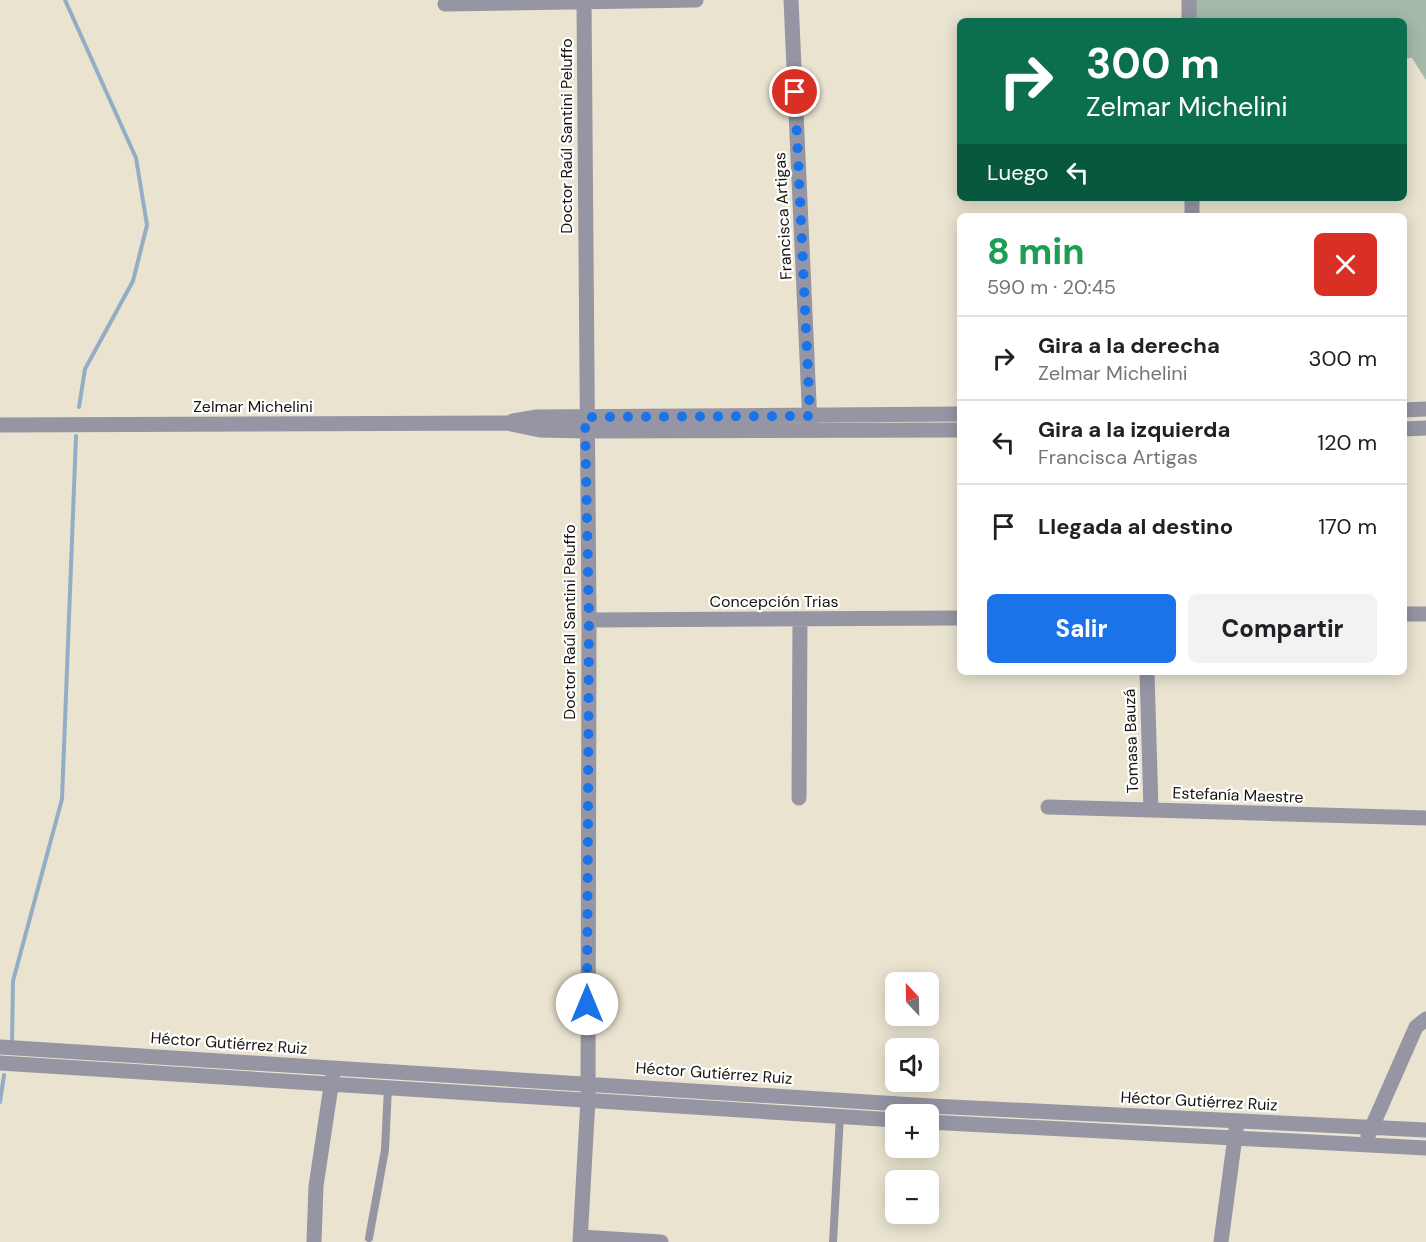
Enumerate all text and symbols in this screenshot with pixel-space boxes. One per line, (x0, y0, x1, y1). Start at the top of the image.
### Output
text: 300 m (1086, 36, 1220, 91)
street label: Doctor Raúl Santini Peluffo (556, 38, 577, 234)
icon: right (987, 42, 1065, 120)
pin (769, 66, 820, 117)
icon: arrive (778, 75, 811, 108)
text: Zelmar Michelini (1086, 89, 1288, 124)
street label: Francisca Artigas (769, 152, 797, 280)
icon: left (1061, 156, 1094, 189)
text: Luego (987, 158, 1049, 187)
text: 8 min (987, 228, 1085, 275)
button: close (1314, 233, 1377, 296)
text: 590 m · 20:45 (987, 274, 1116, 300)
text: Gira a la derecha (1038, 331, 1220, 360)
icon: right (987, 342, 1020, 375)
text: 300 m (1308, 344, 1377, 373)
text: Zelmar Michelini (1038, 360, 1188, 386)
street label: Zelmar Michelini (193, 396, 313, 417)
text: Gira a la izquierda (1038, 415, 1230, 444)
icon: left (987, 426, 1020, 459)
text: 120 m (1317, 428, 1377, 457)
text: Francisca Artigas (1038, 444, 1198, 470)
icon: arrive (987, 510, 1020, 543)
text: Llegada al destino (1038, 512, 1233, 541)
text: 170 m (1318, 512, 1377, 541)
street label: Doctor Raúl Santini Peluffo (559, 524, 580, 720)
street label: Concepción Trias (710, 591, 838, 612)
button: Salir (987, 594, 1176, 663)
button: Compartir (1188, 594, 1377, 663)
street label: Tomasa Bauzá (1119, 688, 1143, 794)
street label: Estefanía Maestre (1172, 782, 1304, 808)
position arrow (555, 972, 619, 1036)
north arrow (885, 972, 939, 1026)
map controls (885, 972, 939, 1224)
street label: Héctor Gutiérrez Ruiz (150, 1027, 308, 1059)
button: sound (885, 1038, 939, 1092)
street label: Héctor Gutiérrez Ruiz (635, 1057, 793, 1089)
street label: Héctor Gutiérrez Ruiz (1120, 1086, 1278, 1116)
button: + (885, 1104, 939, 1158)
button: − (885, 1170, 939, 1224)

